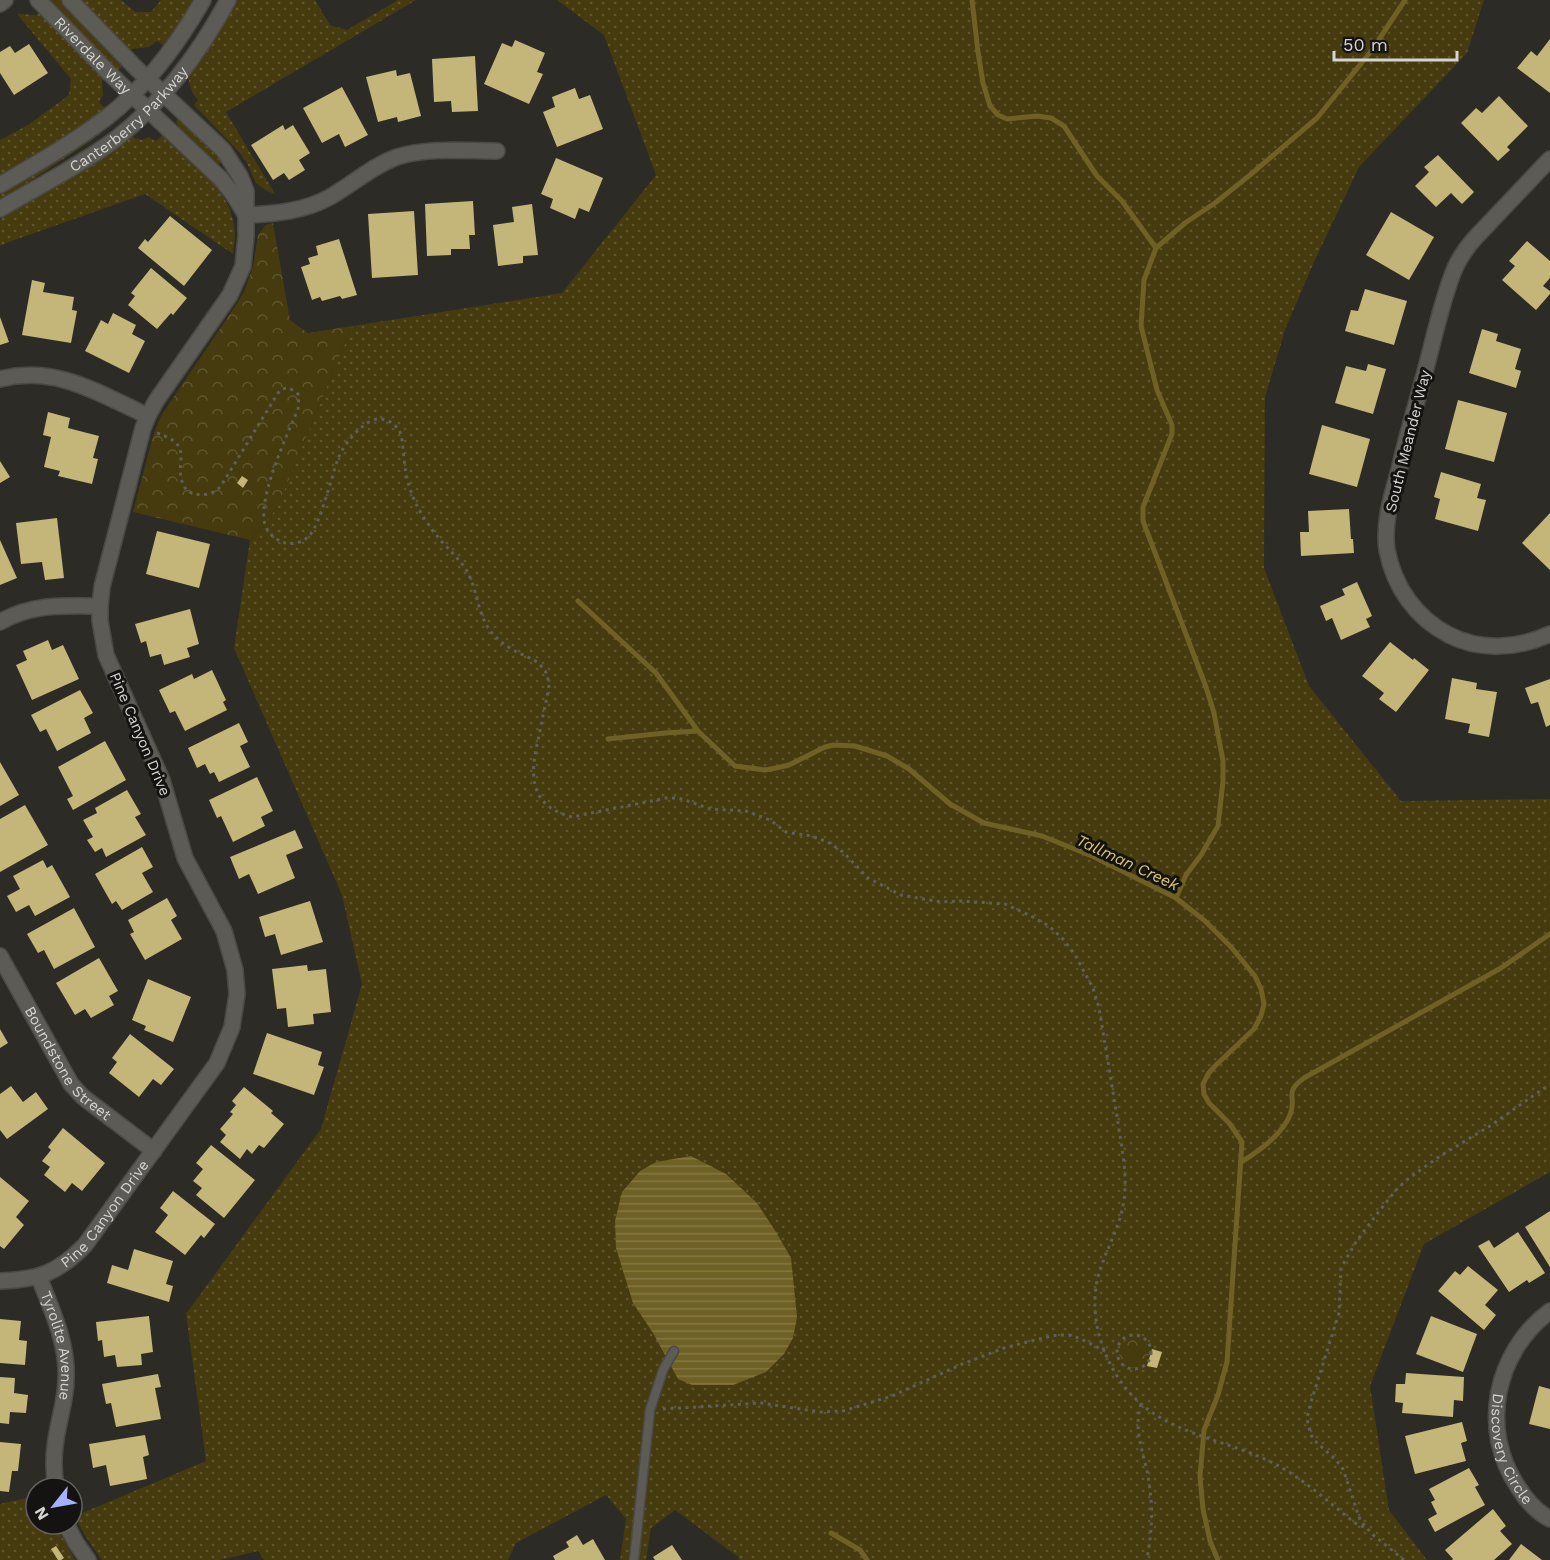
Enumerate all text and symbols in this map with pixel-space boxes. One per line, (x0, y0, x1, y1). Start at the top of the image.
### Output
street label: Riverdale Way (50, 13, 135, 98)
scale bar (1334, 24, 1457, 62)
text: 50 m (1343, 34, 1388, 55)
street label: Canterberry Parkway (66, 63, 192, 176)
street label: South Meander Way (1382, 368, 1434, 514)
street label: Pine Canyon Drive (106, 669, 174, 799)
water label: Tallman Creek (1073, 830, 1183, 895)
street label: Boundstone Street (21, 1003, 115, 1125)
street label: Pine Canyon Drive (57, 1156, 153, 1272)
street label: Tyrolite Avenue (36, 1289, 75, 1402)
street label: Discovery Circle (1487, 1392, 1536, 1508)
north arrow (24, 1476, 84, 1536)
text: N (30, 1503, 53, 1523)

